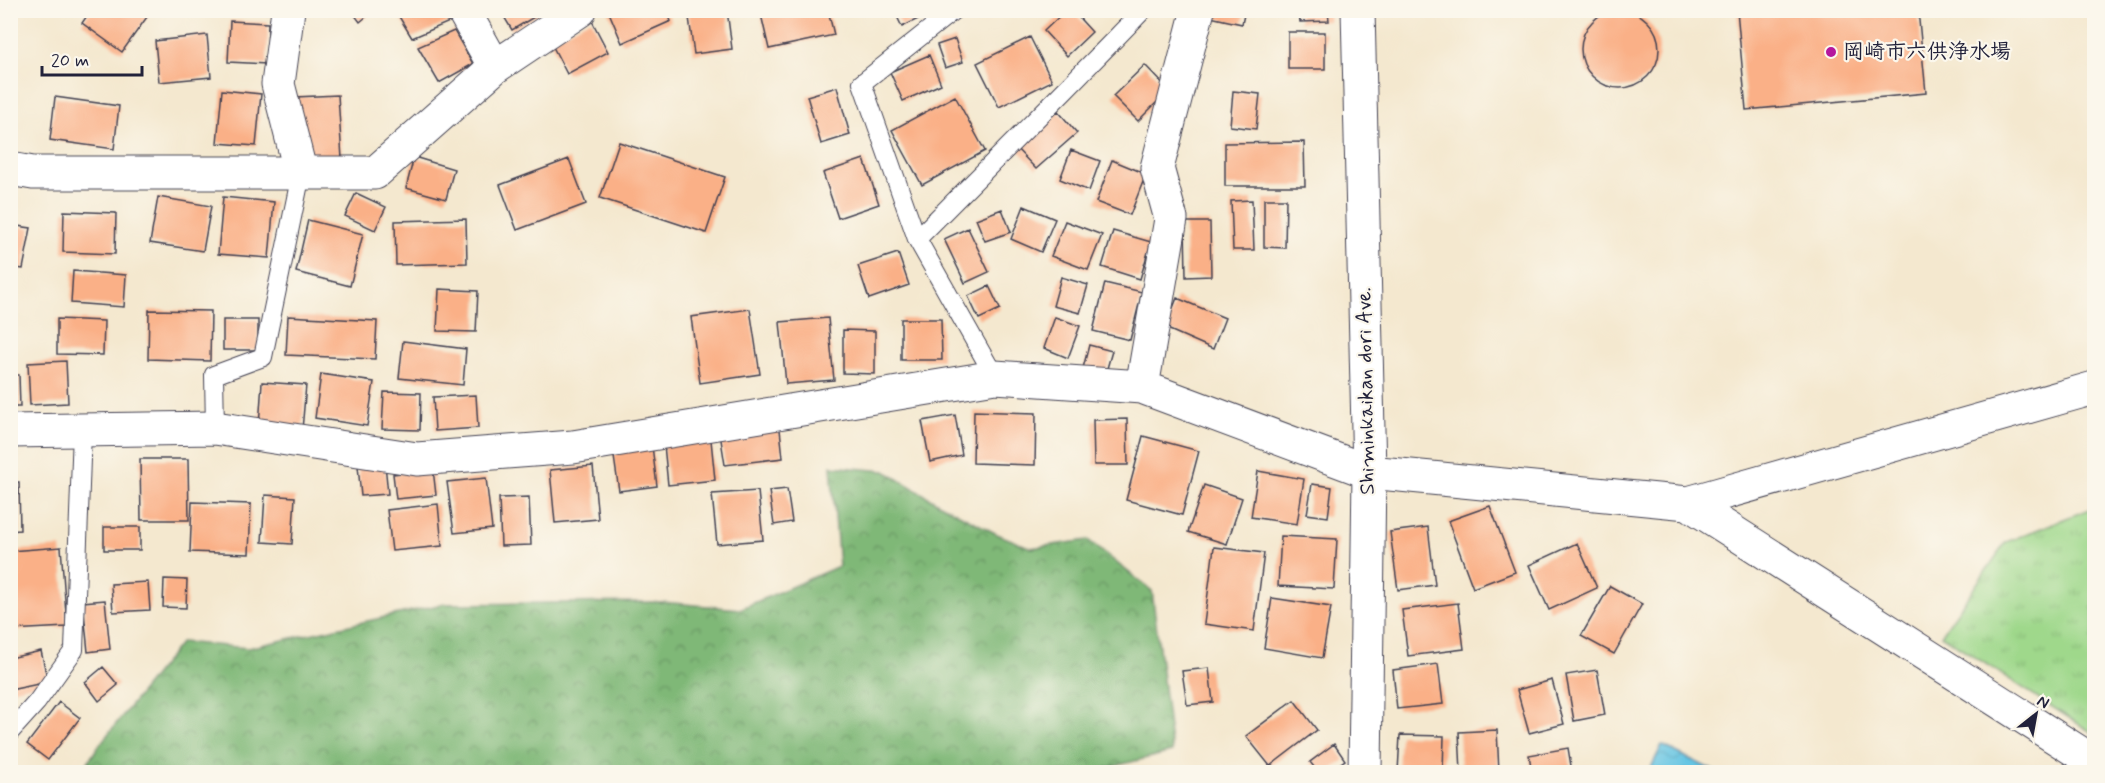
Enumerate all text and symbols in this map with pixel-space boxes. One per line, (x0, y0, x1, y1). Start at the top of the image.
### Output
place label: 岡崎市六供浄水場 (1843, 38, 2011, 66)
scale bar (42, 39, 142, 77)
marker: 岡崎市六供浄水場 (1824, 45, 1838, 59)
text: 20 m (51, 49, 89, 73)
street label: Shiminkaikan dori Ave. (1350, 287, 1382, 495)
north arrow (2006, 684, 2066, 744)
text: N (2033, 691, 2053, 714)

